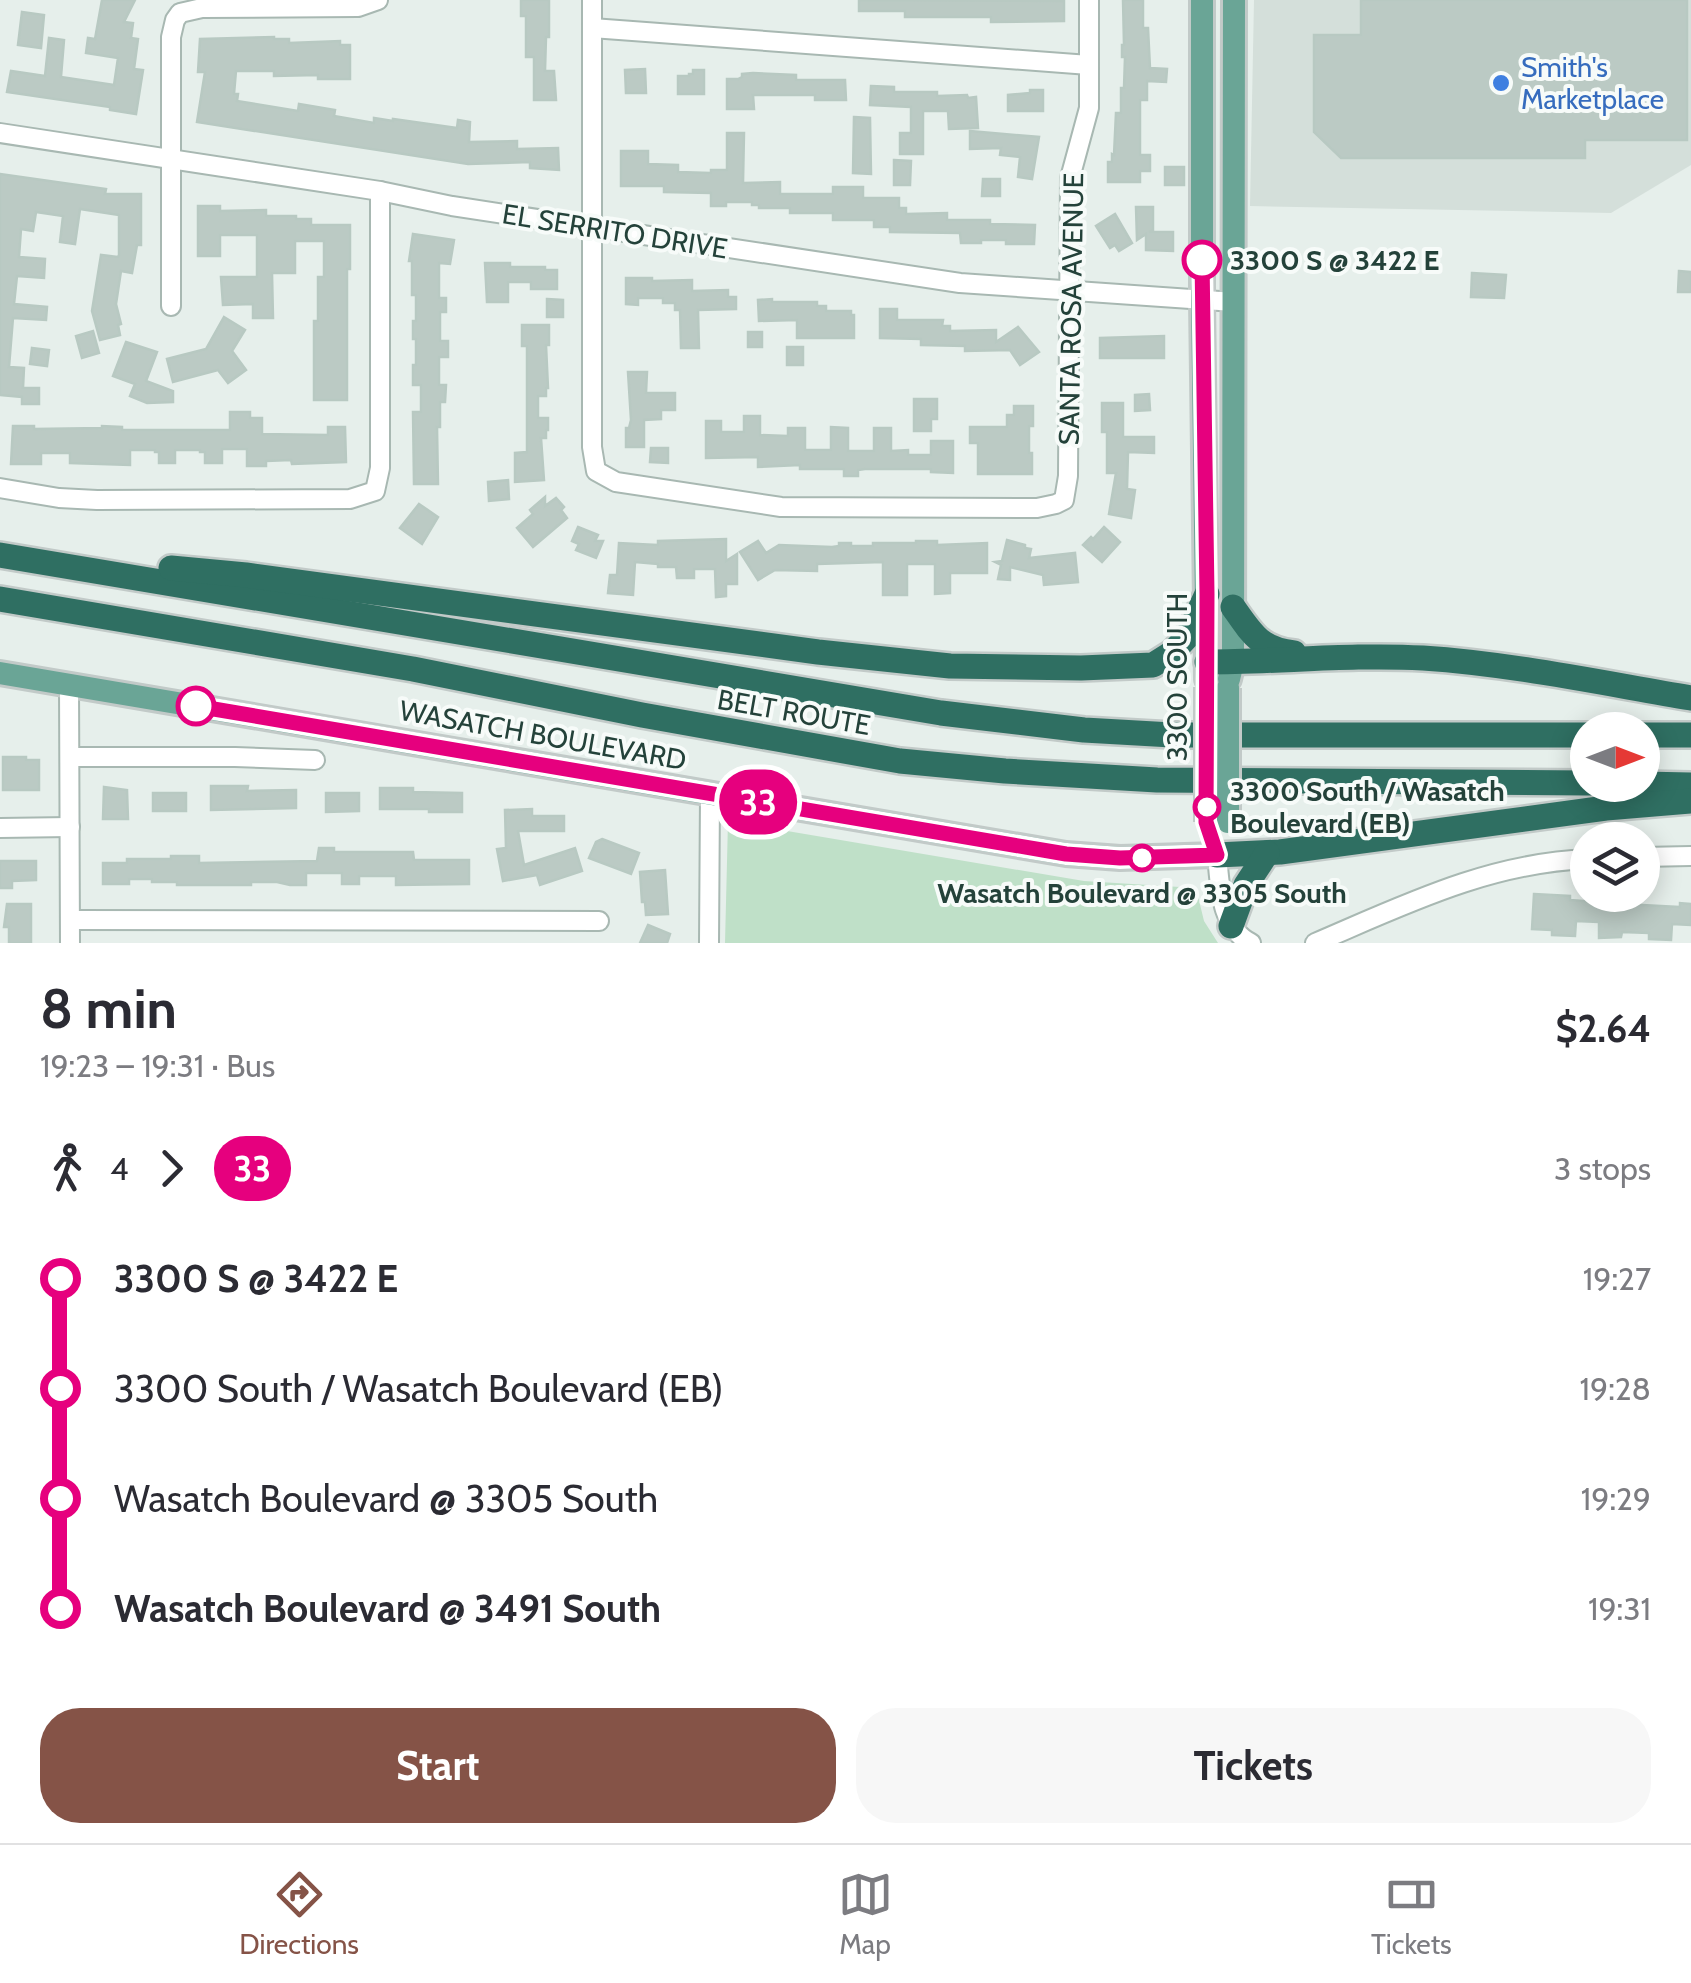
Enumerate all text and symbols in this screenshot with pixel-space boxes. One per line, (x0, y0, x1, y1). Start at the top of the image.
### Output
place label: Smith's Marketplace (1521, 50, 1664, 116)
marker: Smith's Marketplace (1490, 72, 1512, 94)
street label: SANTA ROSA AVENUE (1052, 172, 1090, 446)
street label: EL SERRITO DRIVE (500, 196, 730, 266)
marker: 3300 S @ 3422 E (1183, 241, 1221, 279)
place label: 3300 S @ 3422 E (1230, 243, 1439, 277)
street label: 3300 SOUTH (1160, 593, 1194, 761)
street label: BELT ROUTE (715, 682, 873, 742)
unlabelled marker (177, 687, 215, 725)
street label: WASATCH BOULEVARD (397, 693, 689, 777)
north arrow (1570, 712, 1660, 802)
map controls (1570, 712, 1660, 912)
line badge: 33 (713, 770, 803, 834)
place label: 3300 South / Wasatch Boulevard (EB) (1230, 774, 1505, 840)
text: 33 (739, 781, 777, 824)
marker: 3300 South / Wasatch Boulevard (EB) (1194, 794, 1220, 820)
button: layers (1570, 822, 1660, 912)
marker: Wasatch Boulevard @ 3305 South (1129, 845, 1155, 871)
place label: Wasatch Boulevard @ 3305 South (937, 876, 1347, 910)
text: 8 min (40, 975, 177, 1042)
text: $2.64 (1555, 1005, 1651, 1052)
text: 19:23 – 19:31 · Bus (40, 1046, 275, 1085)
icon: walk (40, 1141, 95, 1196)
icon: forward (144, 1141, 199, 1196)
text: 33 (234, 1147, 271, 1190)
text: 4 (110, 1149, 129, 1188)
text: 3 stops (1554, 1149, 1651, 1188)
text: 3300 S @ 3422 E (114, 1255, 398, 1302)
text: 19:27 (1583, 1259, 1651, 1298)
text: 3300 South / Wasatch Boulevard (EB) (114, 1365, 723, 1412)
text: 19:28 (1580, 1369, 1651, 1408)
text: Wasatch Boulevard @ 3305 South (114, 1475, 658, 1522)
text: 19:29 (1581, 1479, 1651, 1518)
text: Wasatch Boulevard @ 3491 South (114, 1585, 661, 1632)
text: 19:31 (1588, 1589, 1651, 1628)
button: Start (40, 1708, 836, 1823)
button: Tickets (856, 1708, 1651, 1823)
tab: Directions (239, 1867, 359, 1961)
tab: Map (838, 1867, 893, 1961)
tab: Tickets (1371, 1867, 1452, 1961)

